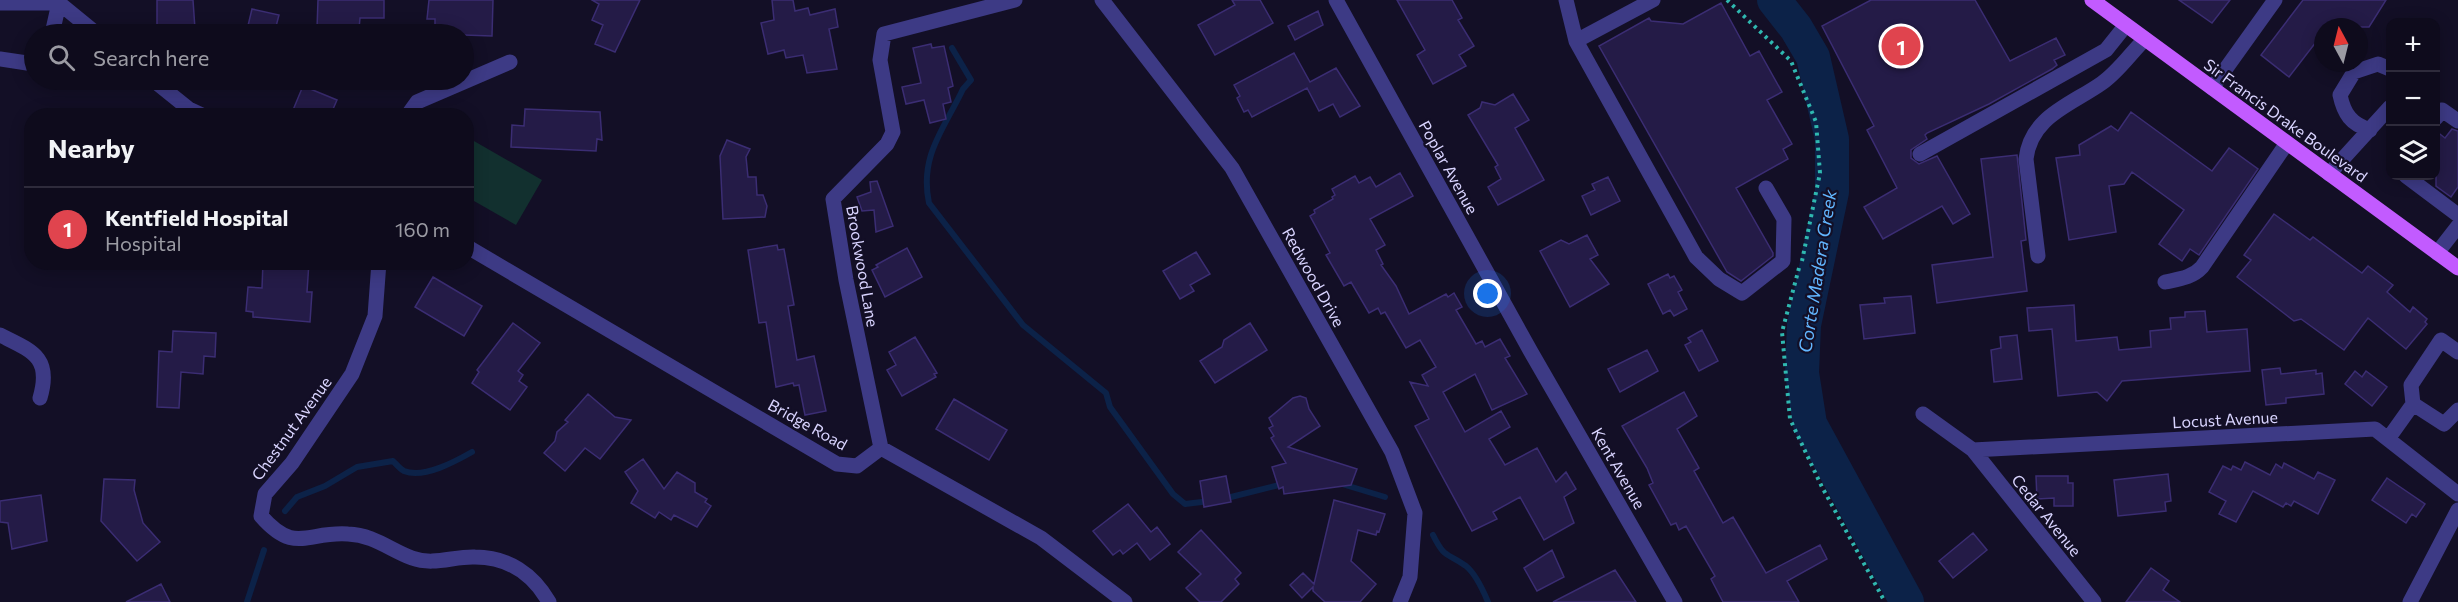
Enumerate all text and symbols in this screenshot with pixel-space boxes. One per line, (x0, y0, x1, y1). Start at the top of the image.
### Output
north arrow (2314, 18, 2368, 72)
map controls (2386, 18, 2440, 180)
button: + (2386, 18, 2440, 72)
search box (24, 24, 474, 90)
pin: 1 (1882, 24, 1920, 68)
icon: search (45, 41, 78, 74)
text: Search here (93, 44, 209, 71)
street label: Sir Francis Drake Boulevard (2201, 54, 2371, 186)
button: − (2386, 72, 2440, 126)
street label: Poplar Avenue (1415, 117, 1483, 217)
button: layers (2386, 126, 2440, 180)
text: Nearby (48, 132, 135, 163)
water label: Corte Madera Creek (1793, 187, 1841, 354)
text: Kentfield Hospital (105, 204, 289, 231)
street label: Brookwood Lane (843, 204, 883, 328)
text: 1 (63, 217, 72, 241)
text: 160 m (395, 217, 450, 241)
street label: Redwood Drive (1279, 224, 1349, 330)
text: Hospital (105, 231, 182, 255)
your location (1473, 279, 1502, 308)
street label: Chestnut Avenue (247, 372, 335, 484)
street label: Bridge Road (765, 394, 851, 454)
street label: Locust Avenue (2172, 407, 2278, 431)
street label: Kent Avenue (1588, 424, 1650, 512)
street label: Cedar Avenue (2008, 470, 2086, 560)

